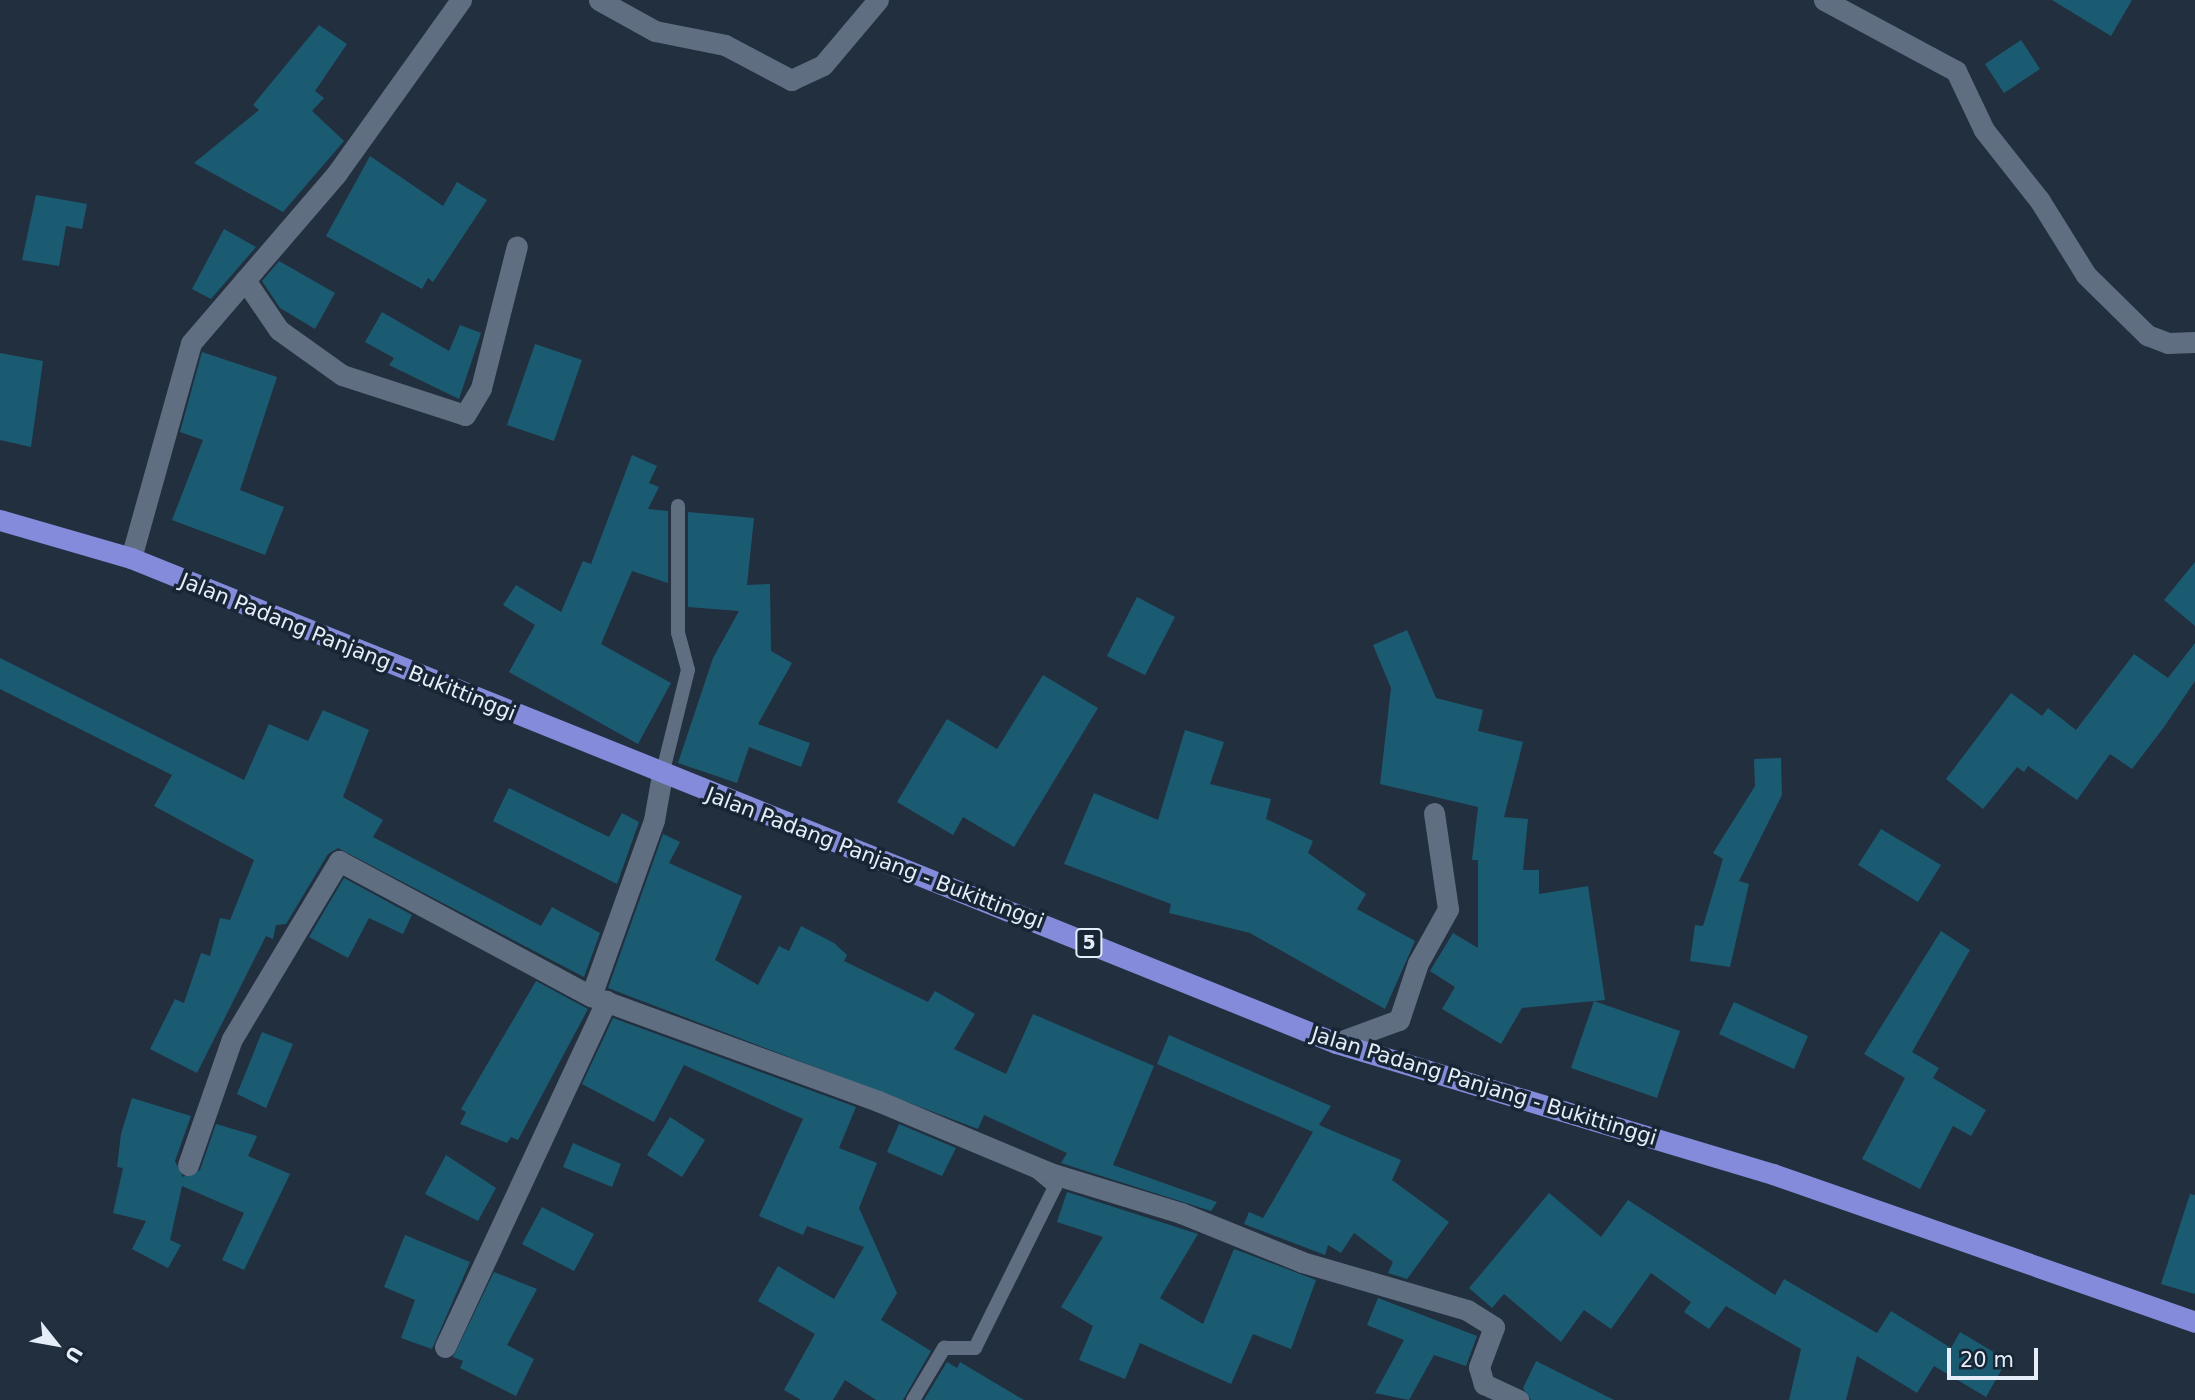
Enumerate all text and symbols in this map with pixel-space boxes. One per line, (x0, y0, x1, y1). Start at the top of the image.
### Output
street label: Jalan Padang Panjang - Bukittinggi (176, 568, 520, 726)
street label: Jalan Padang Panjang - Bukittinggi (703, 782, 1047, 934)
road number: 5 (1075, 928, 1103, 959)
street label: Jalan Padang Panjang - Bukittinggi (1308, 1021, 1660, 1151)
north arrow (21, 1309, 91, 1379)
scale bar (1950, 1334, 2041, 1378)
text: U (61, 1343, 87, 1367)
text: 20 m (1960, 1348, 2014, 1372)

